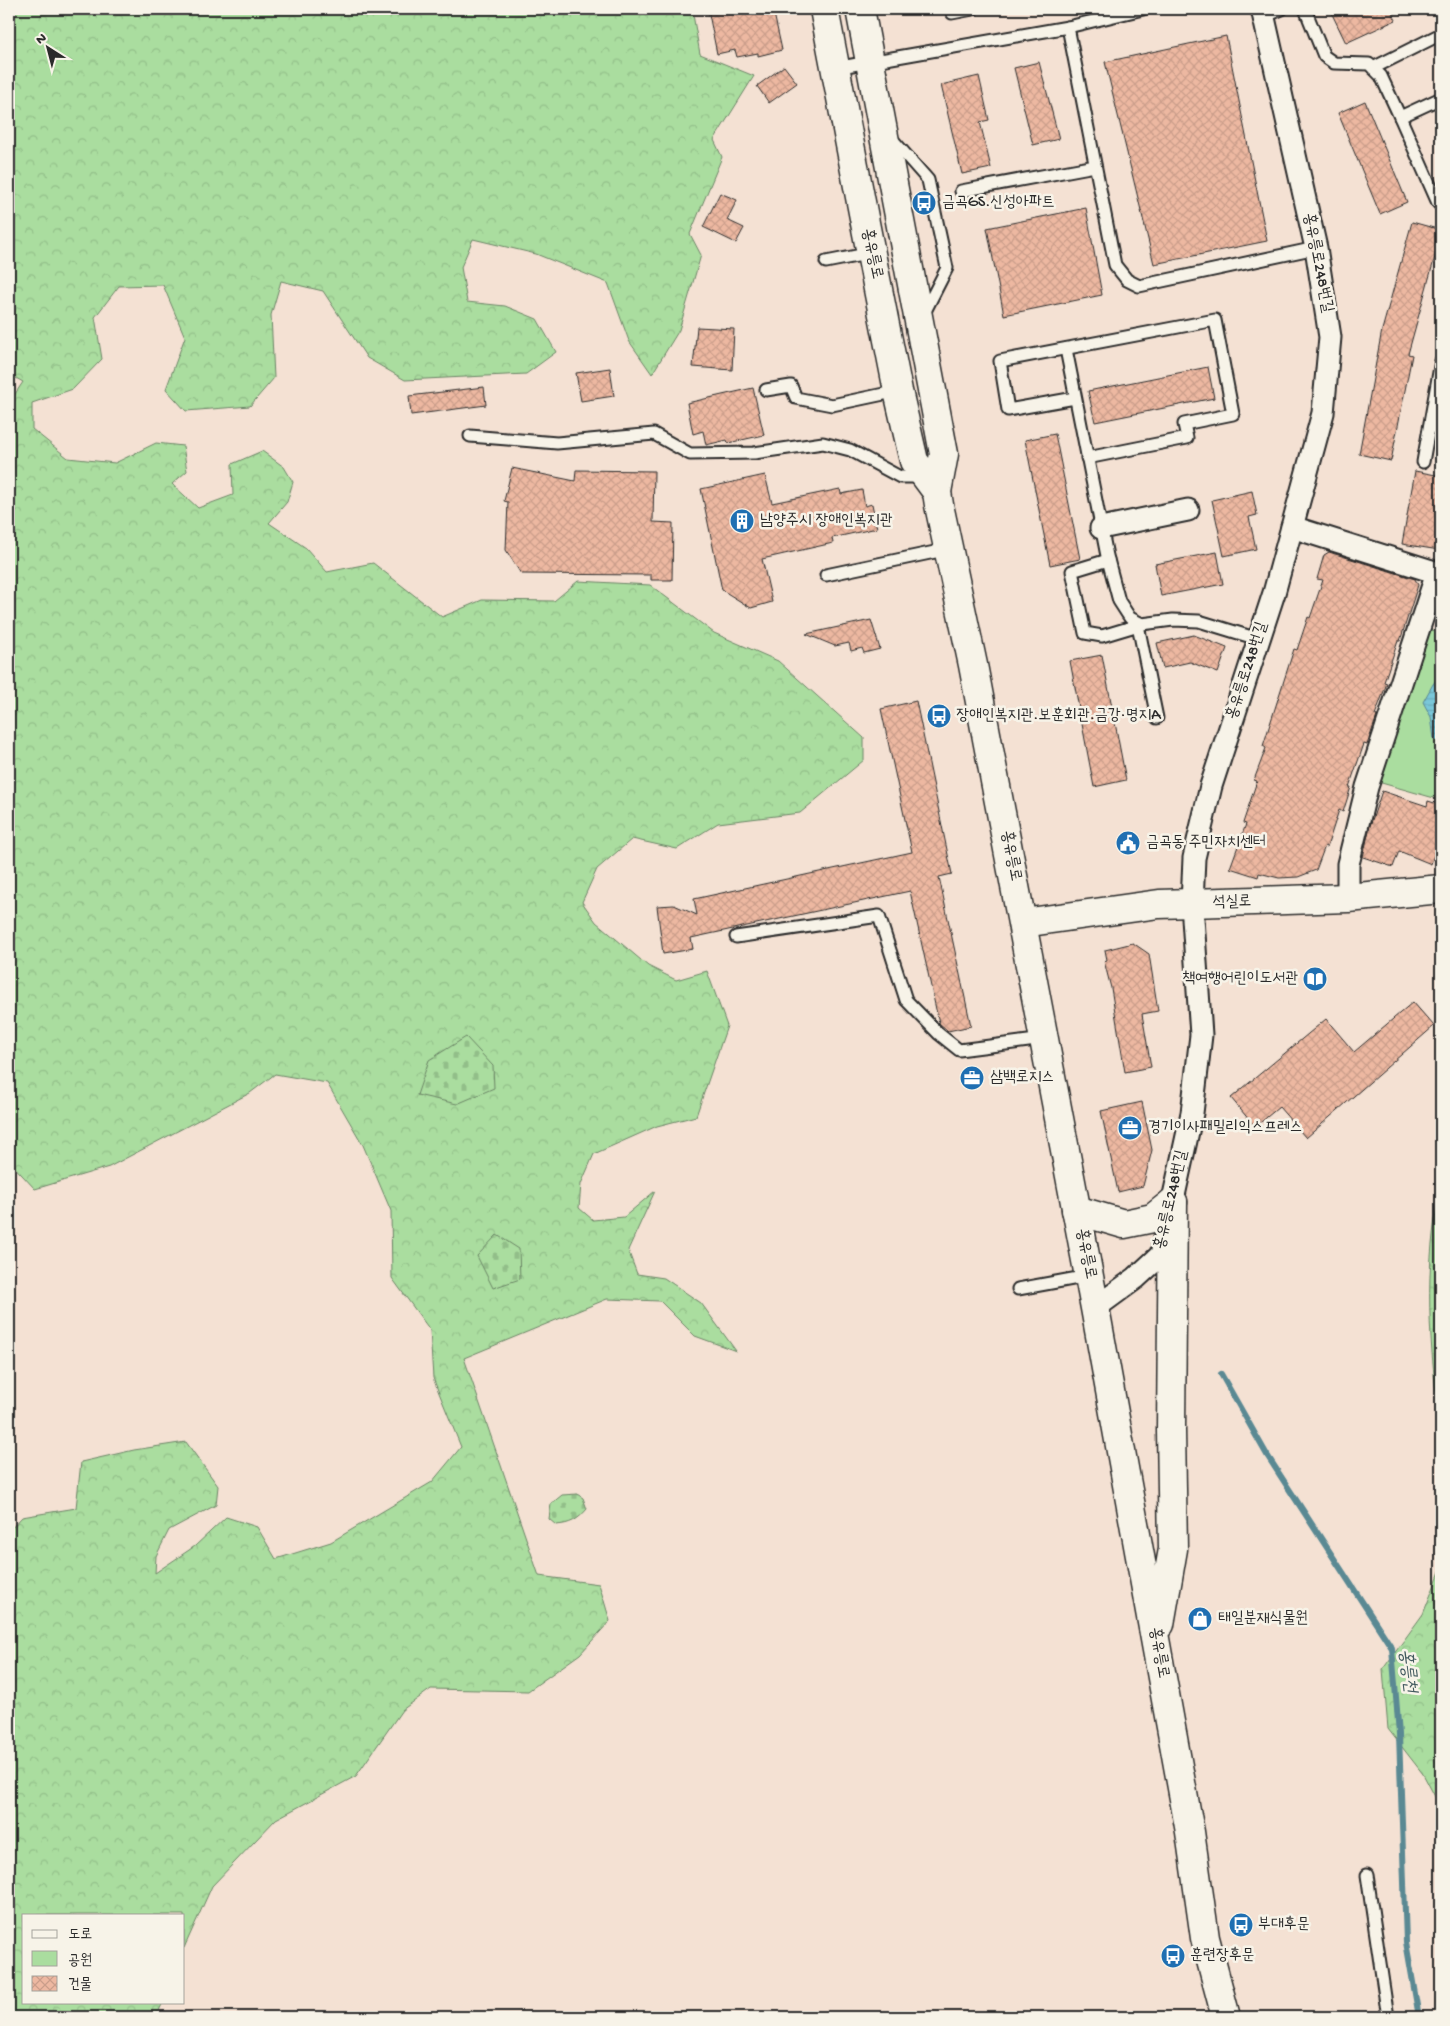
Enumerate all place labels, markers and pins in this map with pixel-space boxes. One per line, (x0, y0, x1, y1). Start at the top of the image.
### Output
bus stop icon: 금곡GS.신성아파트 (911, 190, 937, 216)
place label: 금곡GS.신성아파트 (942, 194, 1055, 213)
building icon: 남양주시 장애인복지관 (729, 508, 755, 534)
place label: 남양주시 장애인복지관 (760, 512, 893, 531)
bus stop icon: 장애인복지관.보훈회관.금강·명지A (926, 703, 952, 729)
place label: 장애인복지관.보훈회관.금강·명지A (956, 706, 1162, 726)
public building icon: 금곡동 주민자치센터 (1115, 830, 1141, 856)
place label: 금곡동 주민자치센터 (1146, 834, 1266, 853)
library icon: 책여행어린이도서관 (1302, 966, 1328, 992)
place label: 책여행어린이도서관 (1182, 970, 1298, 989)
office icon: 삼백로지스 (959, 1065, 985, 1091)
place label: 삼백로지스 (990, 1069, 1054, 1088)
office icon: 경기이사패밀리익스프레스 (1117, 1115, 1143, 1141)
place label: 경기이사패밀리익스프레스 (1148, 1119, 1303, 1138)
shop icon: 태일분재식물원 (1187, 1606, 1213, 1632)
place label: 태일분재식물원 (1218, 1610, 1308, 1629)
bus stop icon: 부대후문 (1228, 1912, 1254, 1938)
place label: 부대후문 (1258, 1915, 1310, 1935)
bus stop icon: 훈련장후문 (1160, 1943, 1186, 1969)
place label: 훈련장후문 (1190, 1946, 1254, 1966)

